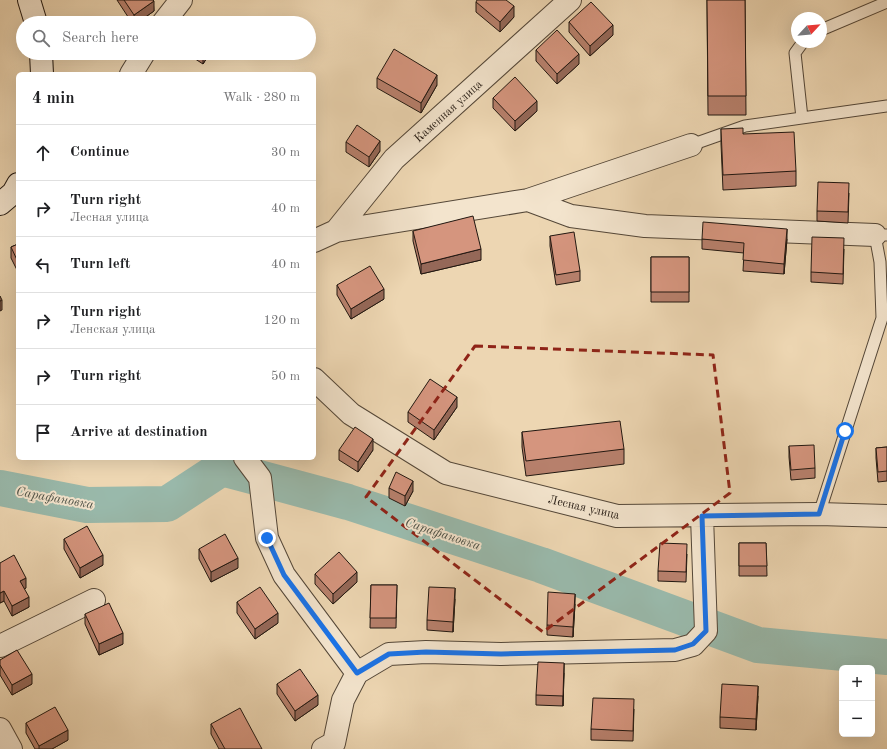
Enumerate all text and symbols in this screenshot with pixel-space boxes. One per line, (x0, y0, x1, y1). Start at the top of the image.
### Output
north arrow (791, 12, 827, 48)
search box (16, 16, 316, 60)
icon: search (30, 27, 52, 49)
text: Search here (62, 31, 139, 46)
street label: Каменная улица (413, 78, 485, 145)
text: 4 min (32, 90, 75, 107)
text: Walk · 280 m (223, 91, 300, 104)
icon: ahead (32, 142, 54, 164)
text: Continue (70, 145, 129, 160)
text: 30 m (271, 146, 300, 159)
text: Turn right (70, 193, 141, 208)
icon: right (32, 198, 54, 220)
text: 40 m (271, 202, 300, 215)
text: Лесная улица (70, 211, 149, 224)
icon: left (32, 254, 54, 276)
text: Turn left (70, 257, 130, 272)
text: 40 m (271, 258, 300, 271)
text: Turn right (70, 305, 141, 320)
icon: right (32, 310, 54, 332)
text: 120 m (263, 314, 300, 327)
text: Ленская улица (70, 323, 156, 336)
icon: right (32, 366, 54, 388)
text: Turn right (70, 369, 141, 384)
text: 50 m (271, 370, 300, 383)
icon: arrive (32, 422, 54, 444)
route start (836, 422, 854, 440)
text: Arrive at destination (70, 425, 208, 440)
water label: Сарафановка (15, 485, 95, 512)
street label: Лесная улица (547, 494, 621, 522)
water label: Сарафановка (403, 516, 482, 553)
route end (258, 529, 276, 547)
map controls (839, 665, 875, 737)
button: + (839, 665, 875, 701)
button: − (839, 701, 875, 737)

